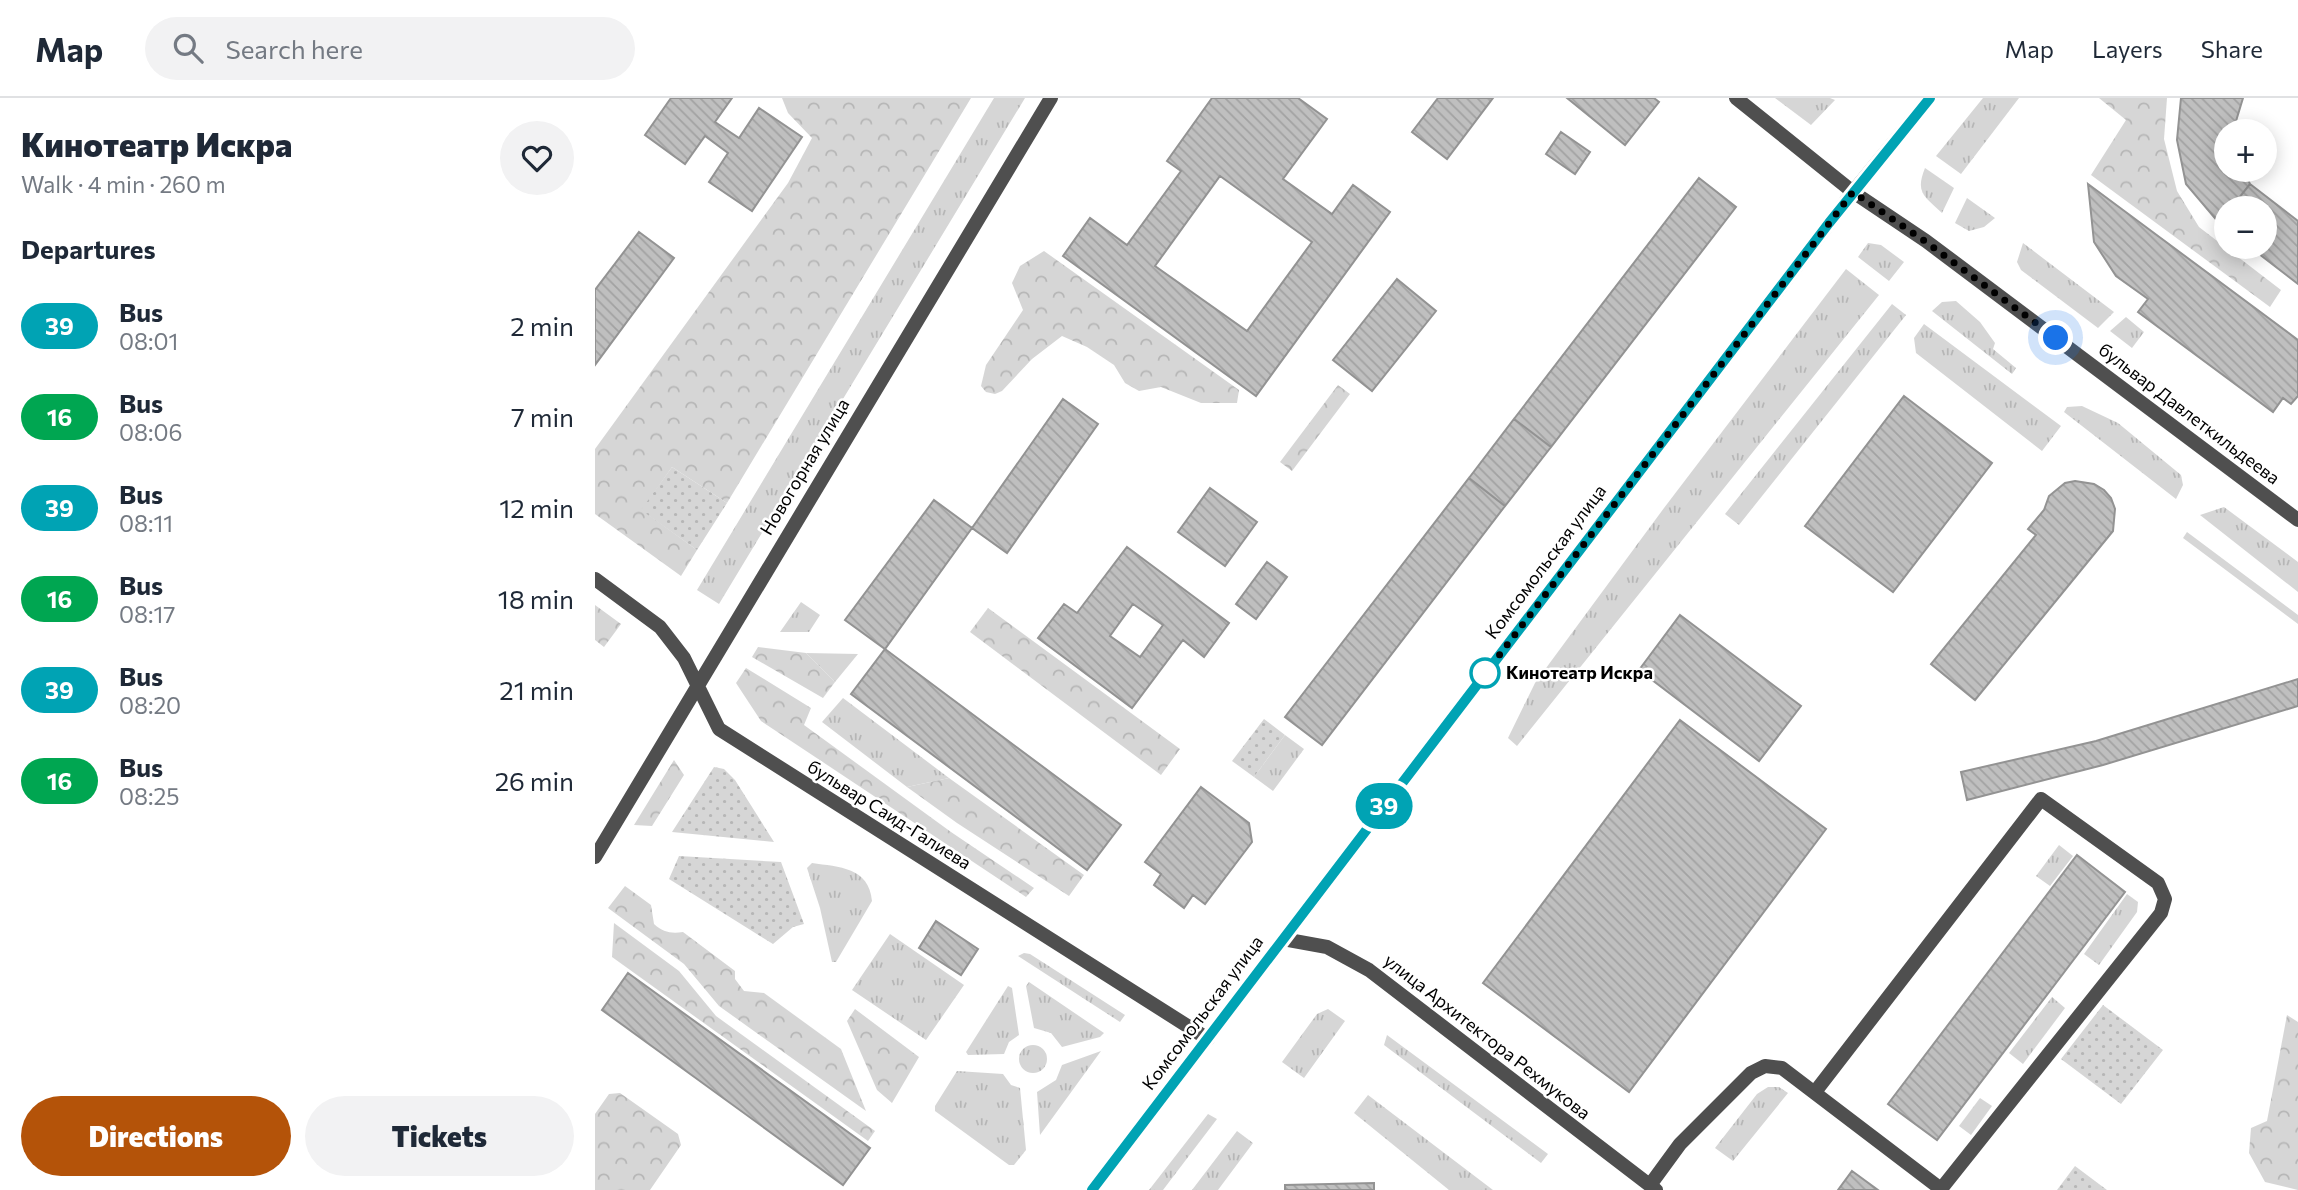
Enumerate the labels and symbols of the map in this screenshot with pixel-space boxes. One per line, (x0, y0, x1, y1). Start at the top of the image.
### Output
your location (2038, 320, 2073, 355)
street label: бульвар Давлеткильдеева (2095, 338, 2285, 489)
street label: Новогорная улица (755, 394, 854, 539)
street label: Комсомольская улица (1480, 480, 1610, 643)
marker: Кинотеатр Искра (1470, 658, 1500, 688)
place label: Кинотеатр Искра (1506, 661, 1653, 683)
street label: бульвар Саид-Галиева (804, 755, 975, 874)
line badge: 39 (1353, 783, 1415, 829)
street label: Комсомольская улица (1137, 931, 1267, 1094)
street label: улица Архитектора Рехмукова (1380, 949, 1595, 1124)

